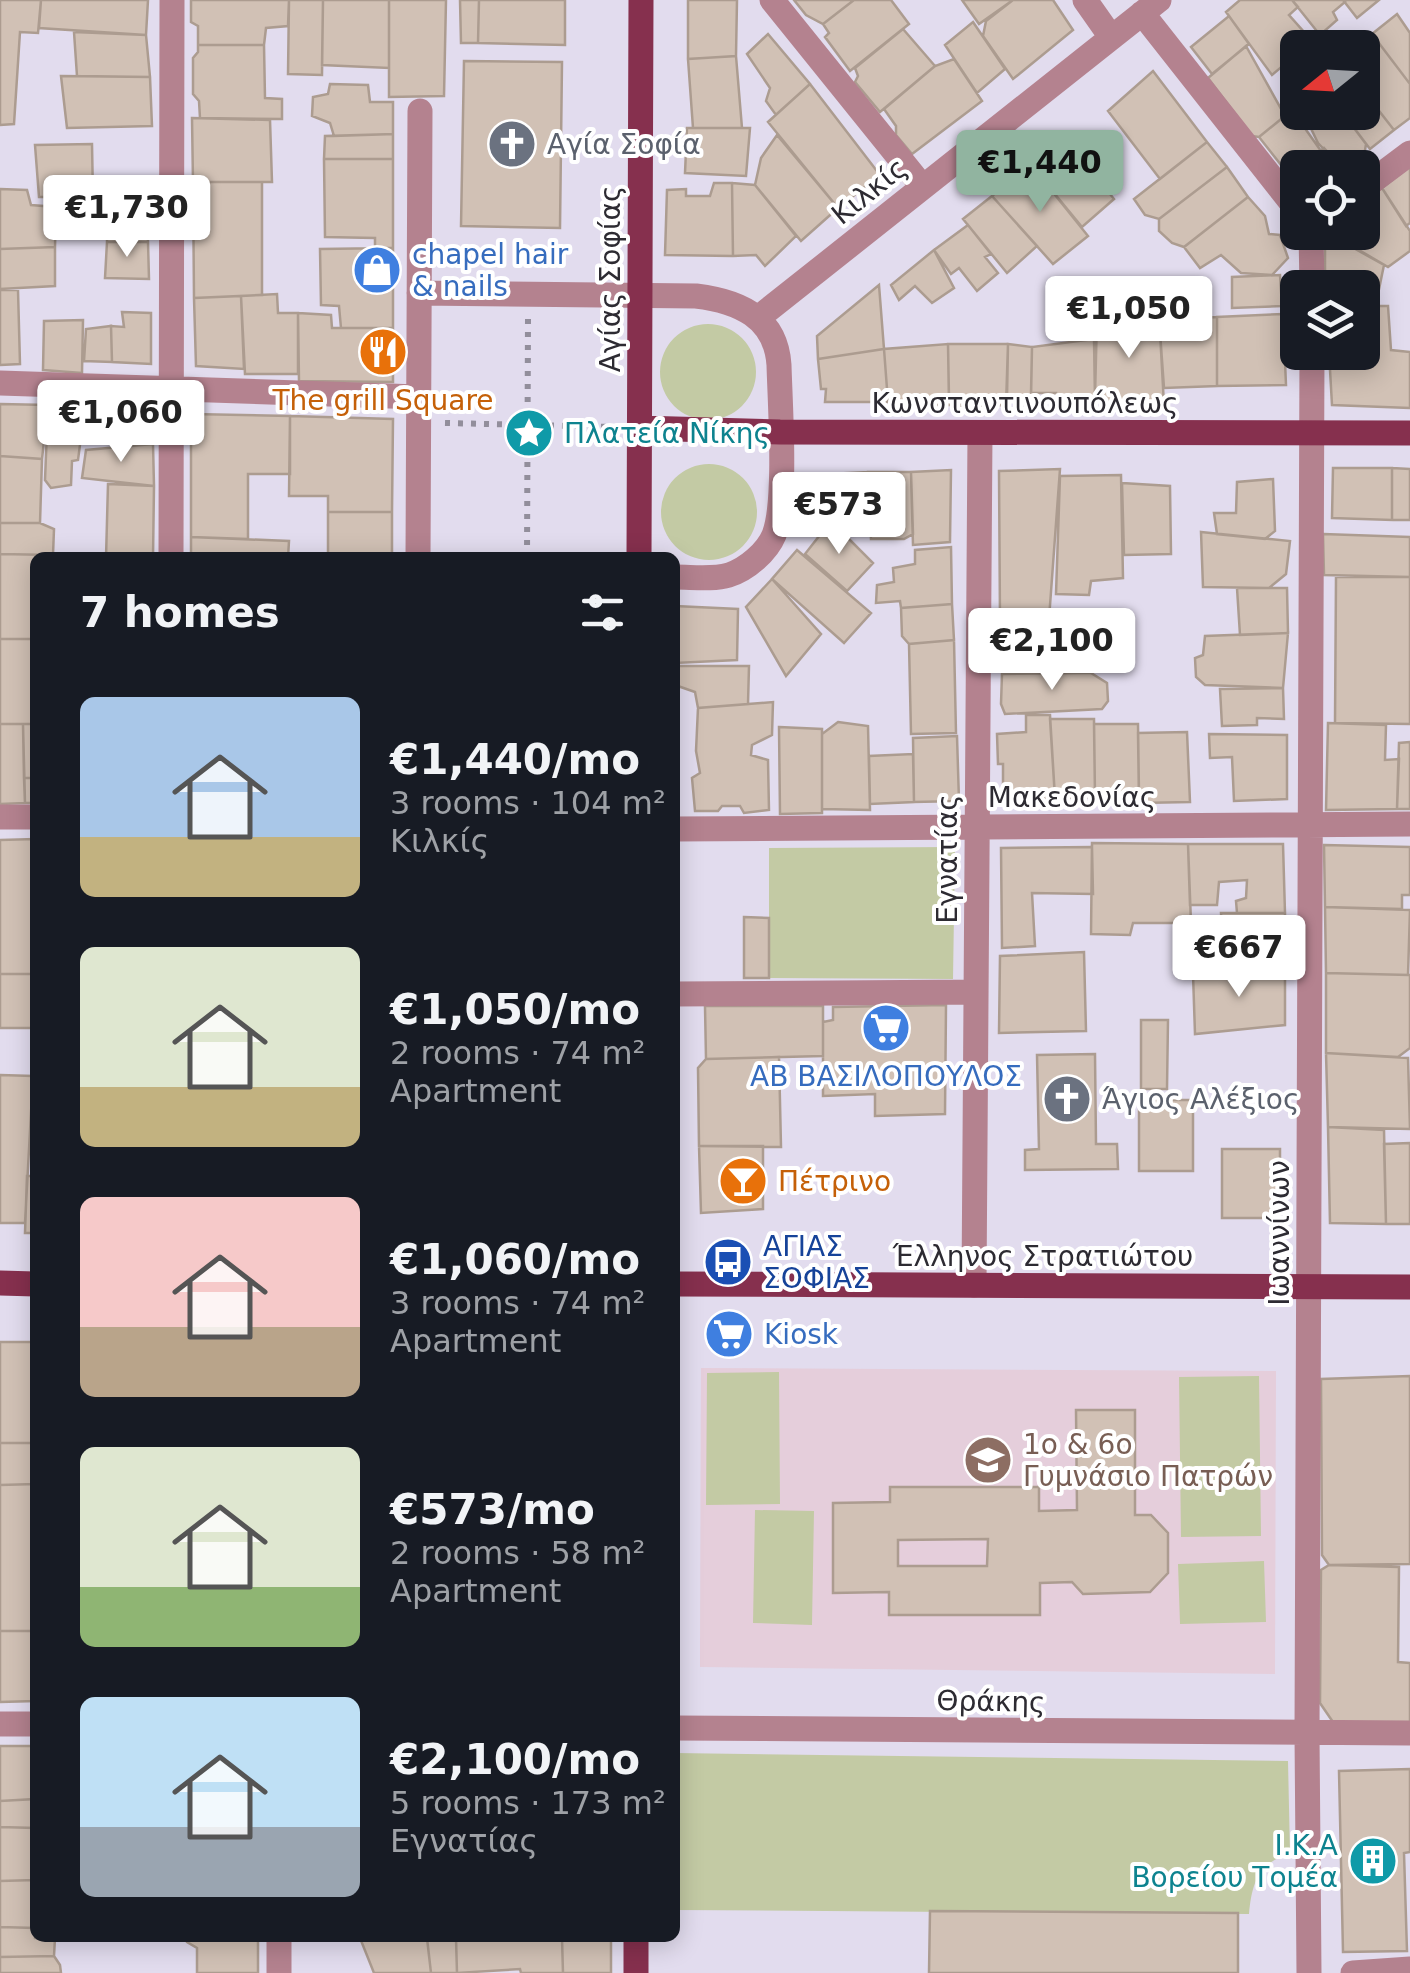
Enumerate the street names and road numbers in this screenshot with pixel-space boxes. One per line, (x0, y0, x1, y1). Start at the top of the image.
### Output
street label: Κιλκίς (825, 151, 913, 232)
street label: Αγίας Σοφίας (594, 186, 627, 372)
street label: Κωνσταντινουπόλεως (871, 387, 1179, 420)
street label: Μακεδονίας (988, 781, 1156, 814)
street label: Εγνατίας (931, 794, 964, 924)
street label: Ιωαννίνων (1263, 1160, 1296, 1306)
street label: Έλληνος Στρατιώτου (892, 1240, 1193, 1273)
street label: Θράκης (936, 1684, 1046, 1719)

